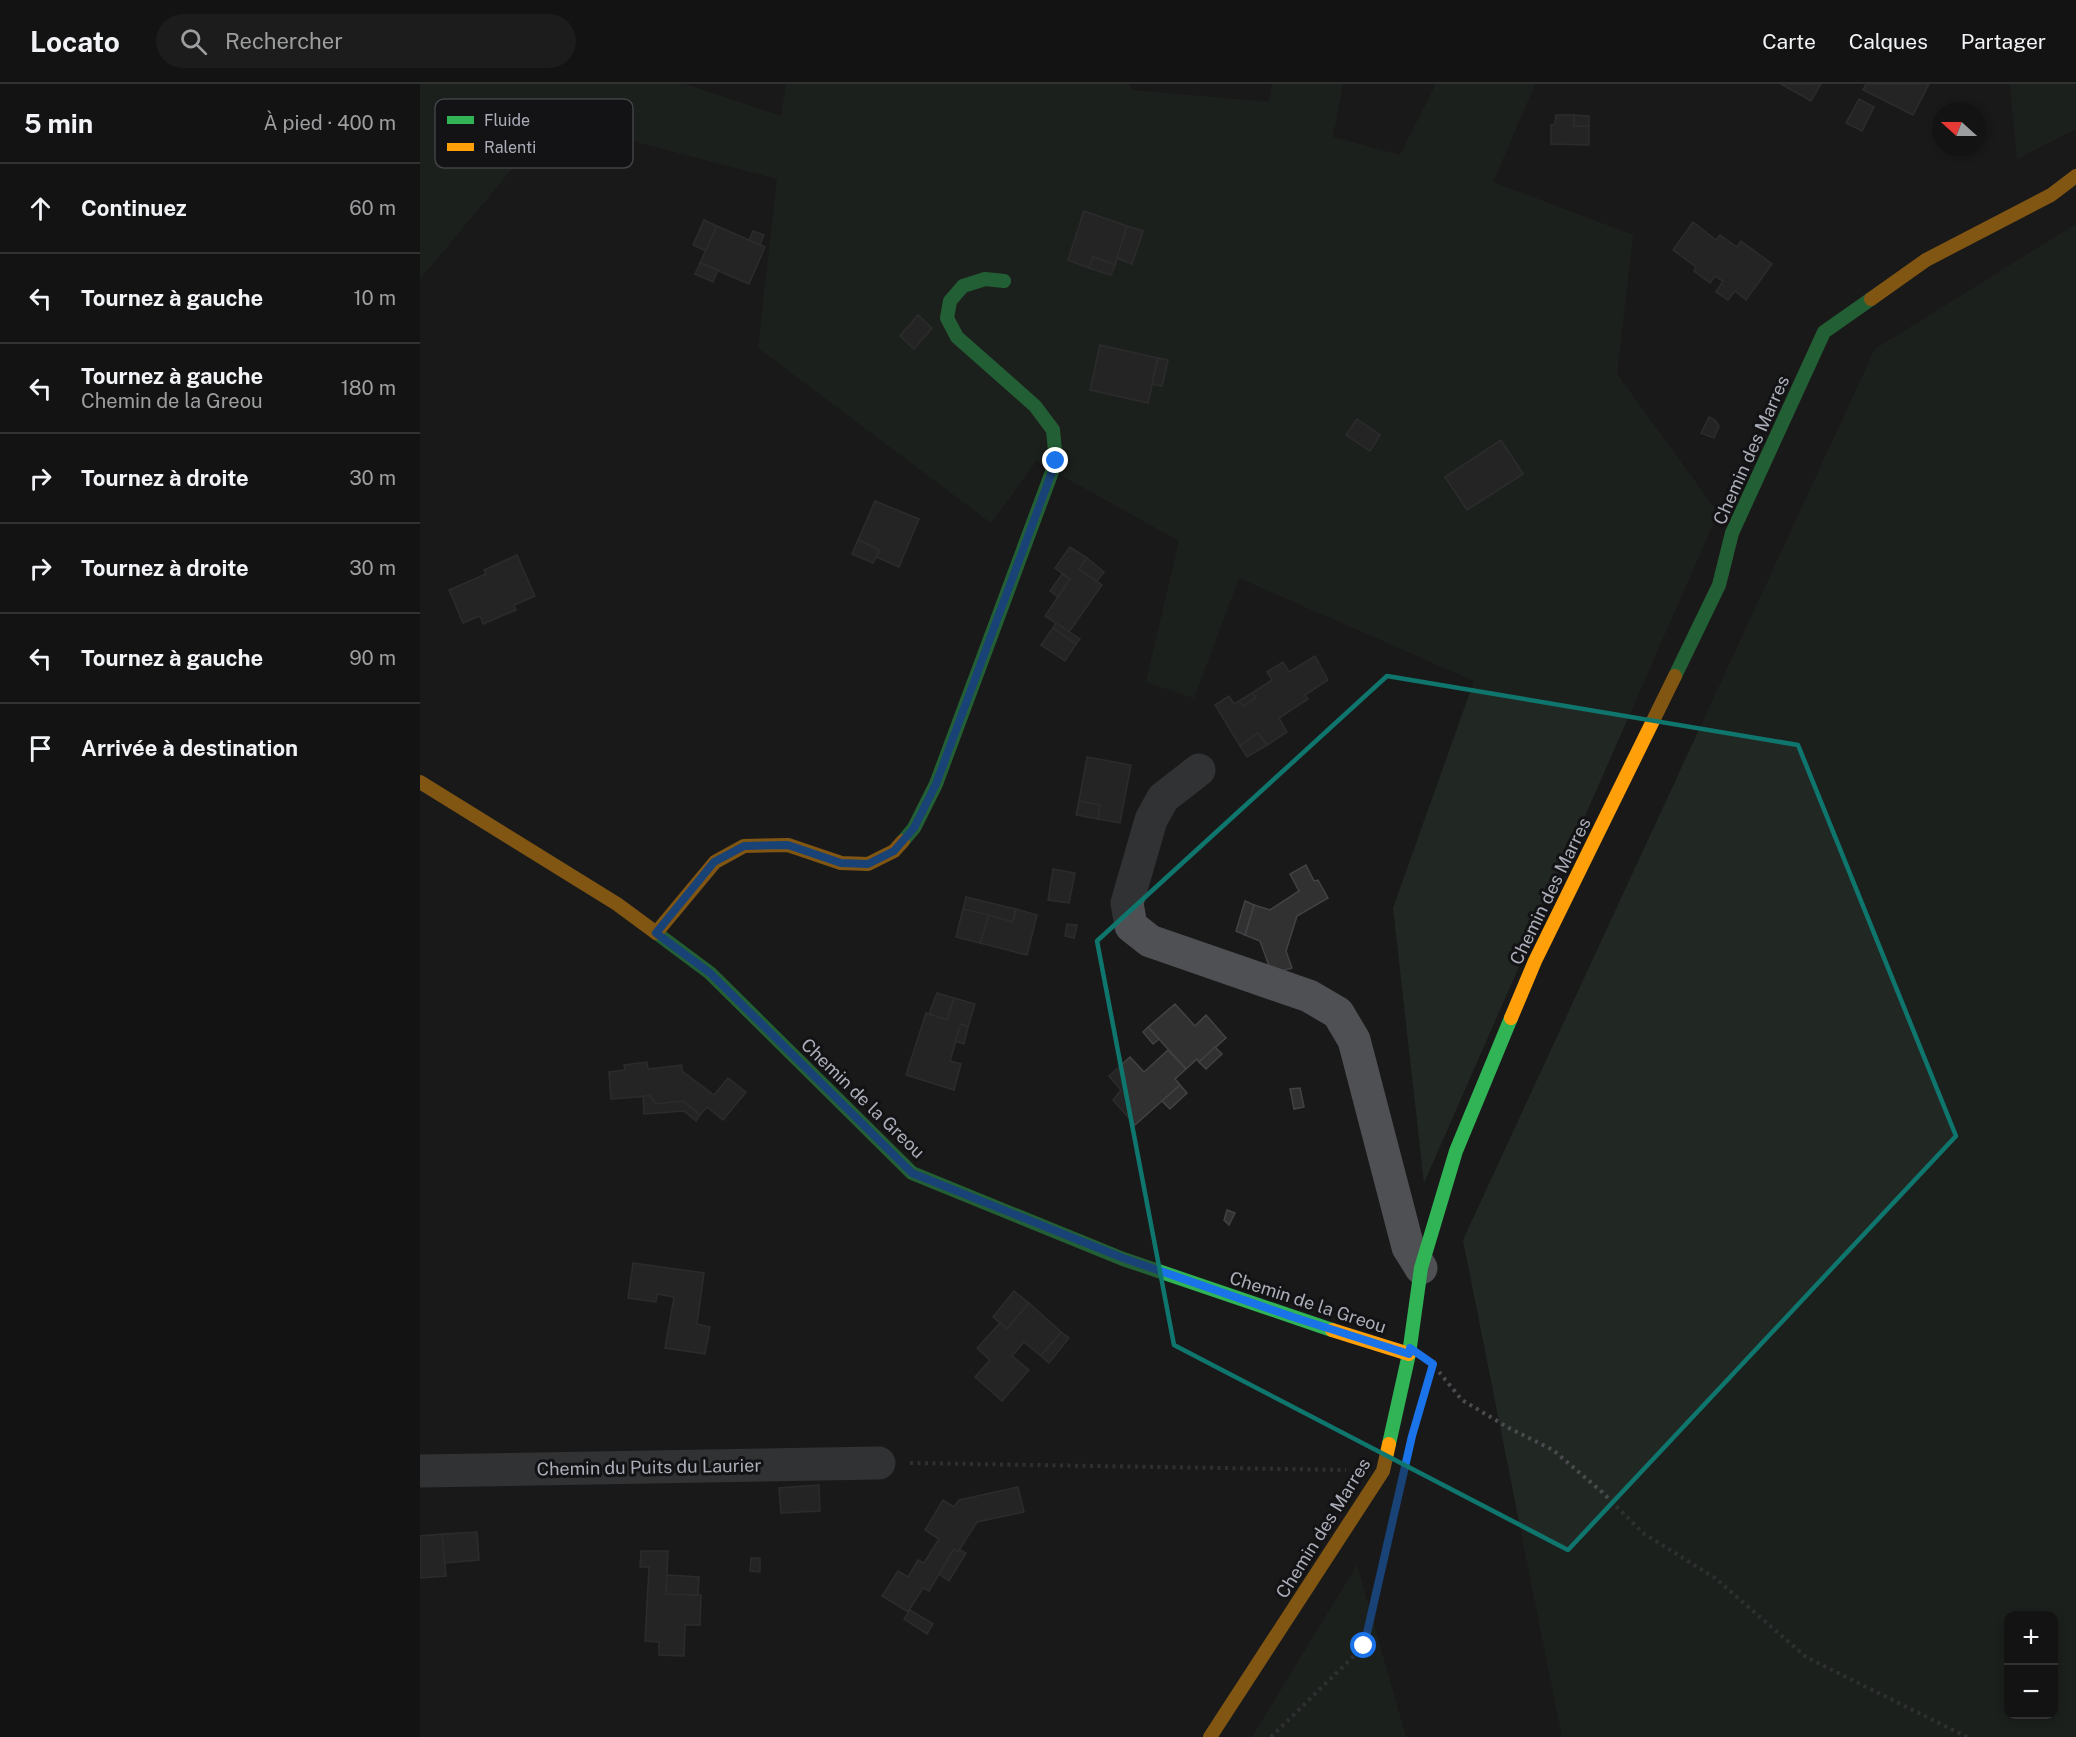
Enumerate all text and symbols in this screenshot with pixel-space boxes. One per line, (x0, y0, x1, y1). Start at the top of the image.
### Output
search box (156, 14, 576, 68)
text: Locato (30, 25, 120, 58)
icon: search (177, 25, 210, 58)
text: Rechercher (225, 28, 343, 54)
text: Carte (1762, 29, 1816, 54)
text: Calques (1849, 29, 1928, 54)
text: Partager (1961, 29, 2046, 54)
legend (435, 99, 633, 168)
north arrow (1932, 102, 1986, 156)
text: 5 min (24, 108, 93, 139)
text: À pied · 400 m (264, 111, 396, 135)
text: Fluide (484, 111, 530, 130)
text: Ralenti (484, 138, 536, 157)
icon: ahead (24, 192, 57, 225)
text: Continuez (81, 195, 187, 221)
text: 60 m (349, 196, 396, 220)
icon: left (24, 282, 57, 315)
text: Tournez à gauche (81, 285, 263, 311)
text: 10 m (353, 286, 396, 310)
text: Tournez à gauche (81, 363, 263, 389)
icon: left (24, 372, 57, 405)
street label: Chemin des Marres (1709, 372, 1793, 528)
text: 180 m (341, 376, 396, 400)
text: Chemin de la Greou (81, 389, 263, 413)
route end (1042, 447, 1068, 473)
icon: right (24, 462, 57, 495)
text: Tournez à droite (81, 465, 249, 491)
text: 30 m (349, 466, 396, 490)
icon: right (24, 552, 57, 585)
text: Tournez à droite (81, 555, 249, 581)
text: 30 m (349, 556, 396, 580)
icon: left (24, 642, 57, 675)
text: Tournez à gauche (81, 645, 263, 671)
text: 90 m (349, 646, 396, 670)
icon: arrive (24, 732, 57, 765)
text: Arrivée à destination (81, 735, 298, 761)
street label: Chemin des Marres (1505, 814, 1595, 968)
street label: Chemin de la Greou (797, 1034, 929, 1162)
street label: Chemin de la Greou (1227, 1267, 1389, 1337)
street label: Chemin des Marres (1271, 1454, 1375, 1602)
street label: Chemin du Puits du Laurier (536, 1455, 762, 1479)
map controls (2004, 1611, 2058, 1719)
button: + (2004, 1611, 2058, 1665)
route start (1350, 1632, 1376, 1658)
button: − (2004, 1665, 2058, 1719)

